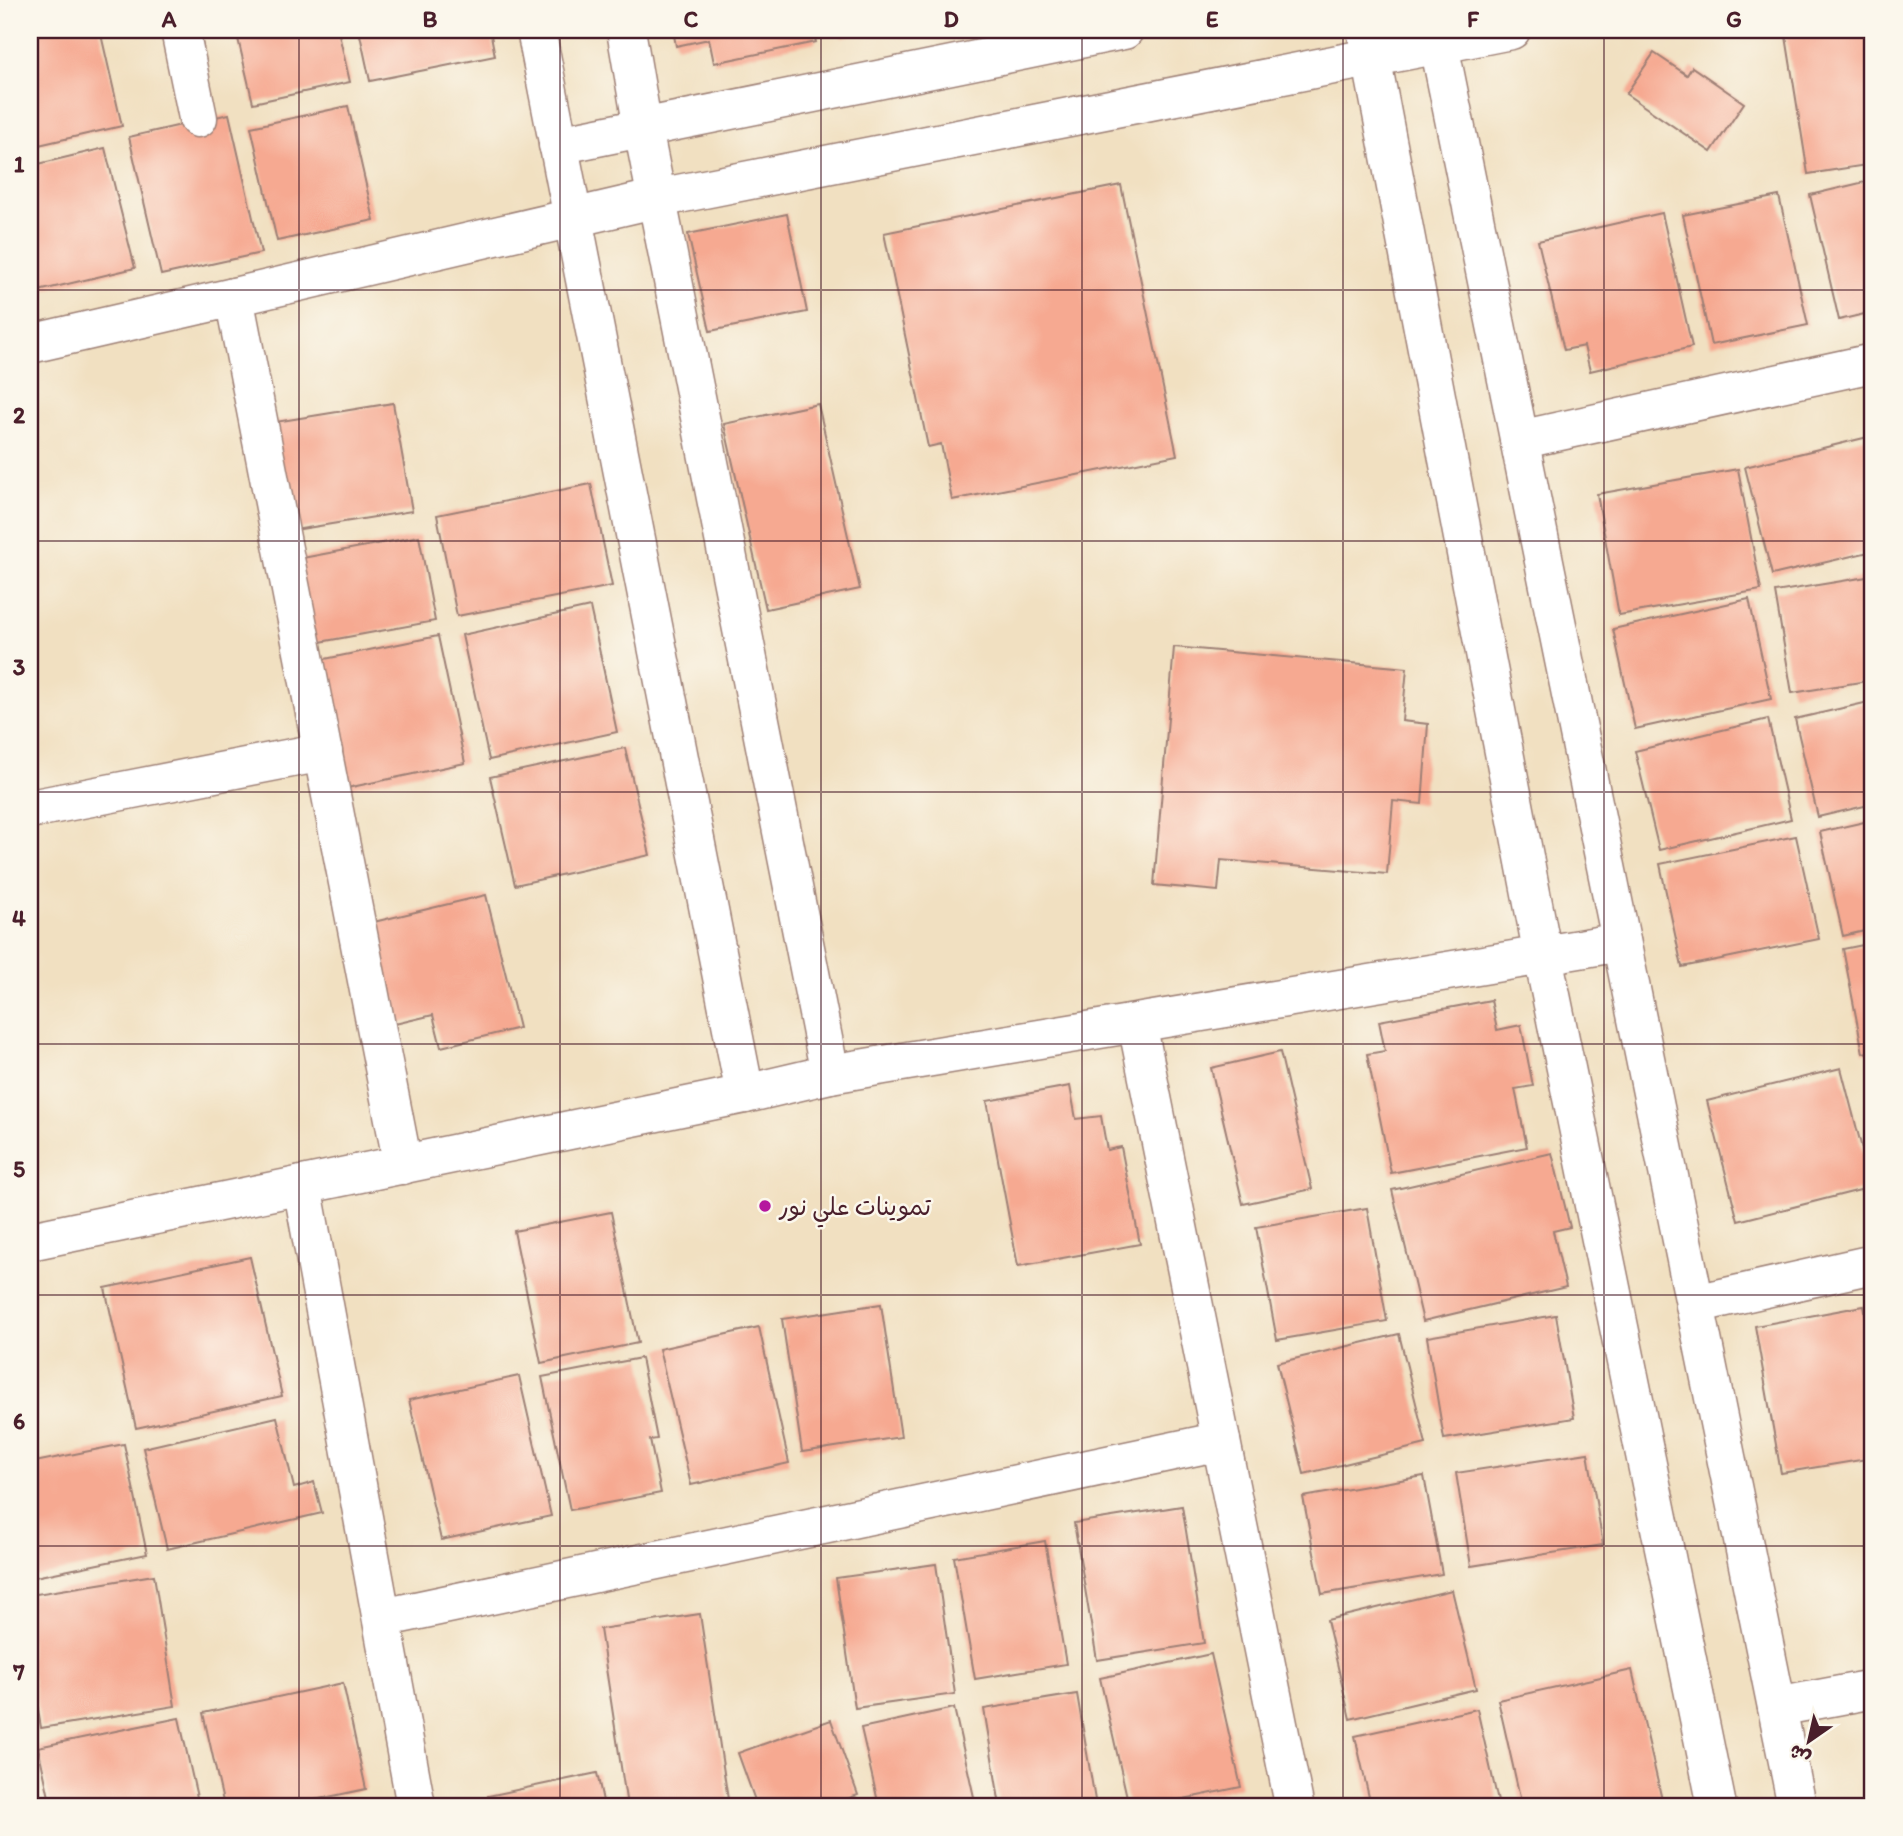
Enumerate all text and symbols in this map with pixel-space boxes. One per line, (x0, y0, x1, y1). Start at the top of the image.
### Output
text: A (161, 5, 177, 33)
text: B (423, 5, 438, 33)
text: C (684, 5, 699, 33)
text: D (943, 5, 959, 33)
text: E (1206, 5, 1219, 33)
text: F (1467, 5, 1480, 33)
text: G (1726, 5, 1742, 33)
text: 1 (14, 150, 25, 178)
text: 2 (13, 401, 26, 429)
text: 3 (13, 653, 26, 681)
text: 4 (12, 904, 26, 932)
text: 5 (13, 1155, 25, 1183)
place label: تموينات علي نور (778, 1192, 932, 1228)
marker: تموينات علي نور (757, 1198, 773, 1214)
text: 6 (13, 1407, 25, 1435)
text: 7 (12, 1658, 25, 1686)
north arrow (1773, 1706, 1843, 1776)
text: ش (1785, 1739, 1815, 1770)

